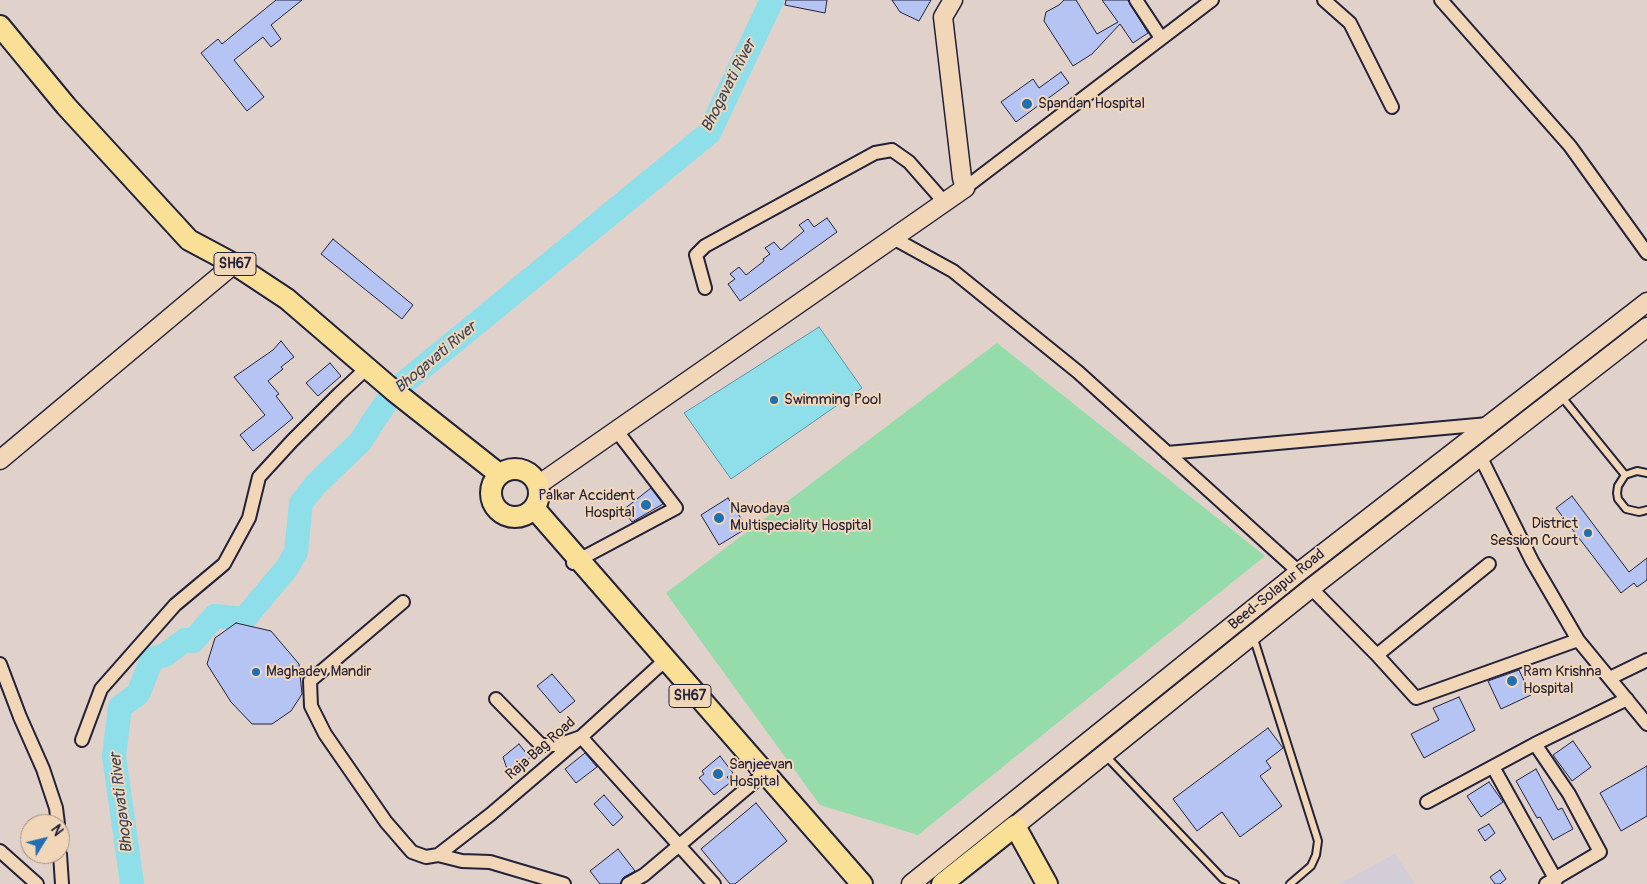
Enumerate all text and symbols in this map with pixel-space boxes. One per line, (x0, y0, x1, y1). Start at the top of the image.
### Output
water label: Bhogavati River (698, 37, 760, 135)
place label: Spandan Hospital (1038, 95, 1145, 113)
marker: Spandan Hospital (1020, 97, 1034, 111)
road number: SH67 (214, 252, 256, 276)
water label: Bhogavati River (391, 318, 481, 398)
place label: Swimming Pool (784, 391, 882, 409)
marker: Swimming Pool (768, 394, 780, 406)
place label: Palkar Accident Hospital (538, 487, 635, 522)
marker: Palkar Accident Hospital (639, 498, 653, 512)
place label: Navodaya Multispeciality Hospital (730, 500, 872, 535)
marker: Navodaya Multispeciality Hospital (712, 511, 726, 525)
place label: District Session Court (1490, 515, 1578, 550)
marker: District Session Court (1582, 527, 1594, 539)
street label: Beed-Solapur Road (1225, 546, 1329, 634)
place label: Maghadev Mandir (266, 663, 372, 681)
place label: Ram Krishna Hospital (1523, 663, 1602, 698)
marker: Maghadev Mandir (250, 666, 262, 678)
marker: Ram Krishna Hospital (1505, 674, 1519, 688)
road number: SH67 (669, 684, 711, 708)
street label: Raja Bag Road (502, 714, 580, 784)
water label: Bhogavati River (106, 752, 138, 854)
place label: Sanjeevan Hospital (729, 756, 793, 791)
marker: Sanjeevan Hospital (711, 767, 725, 781)
north arrow (20, 814, 70, 864)
text: N (47, 822, 66, 839)

